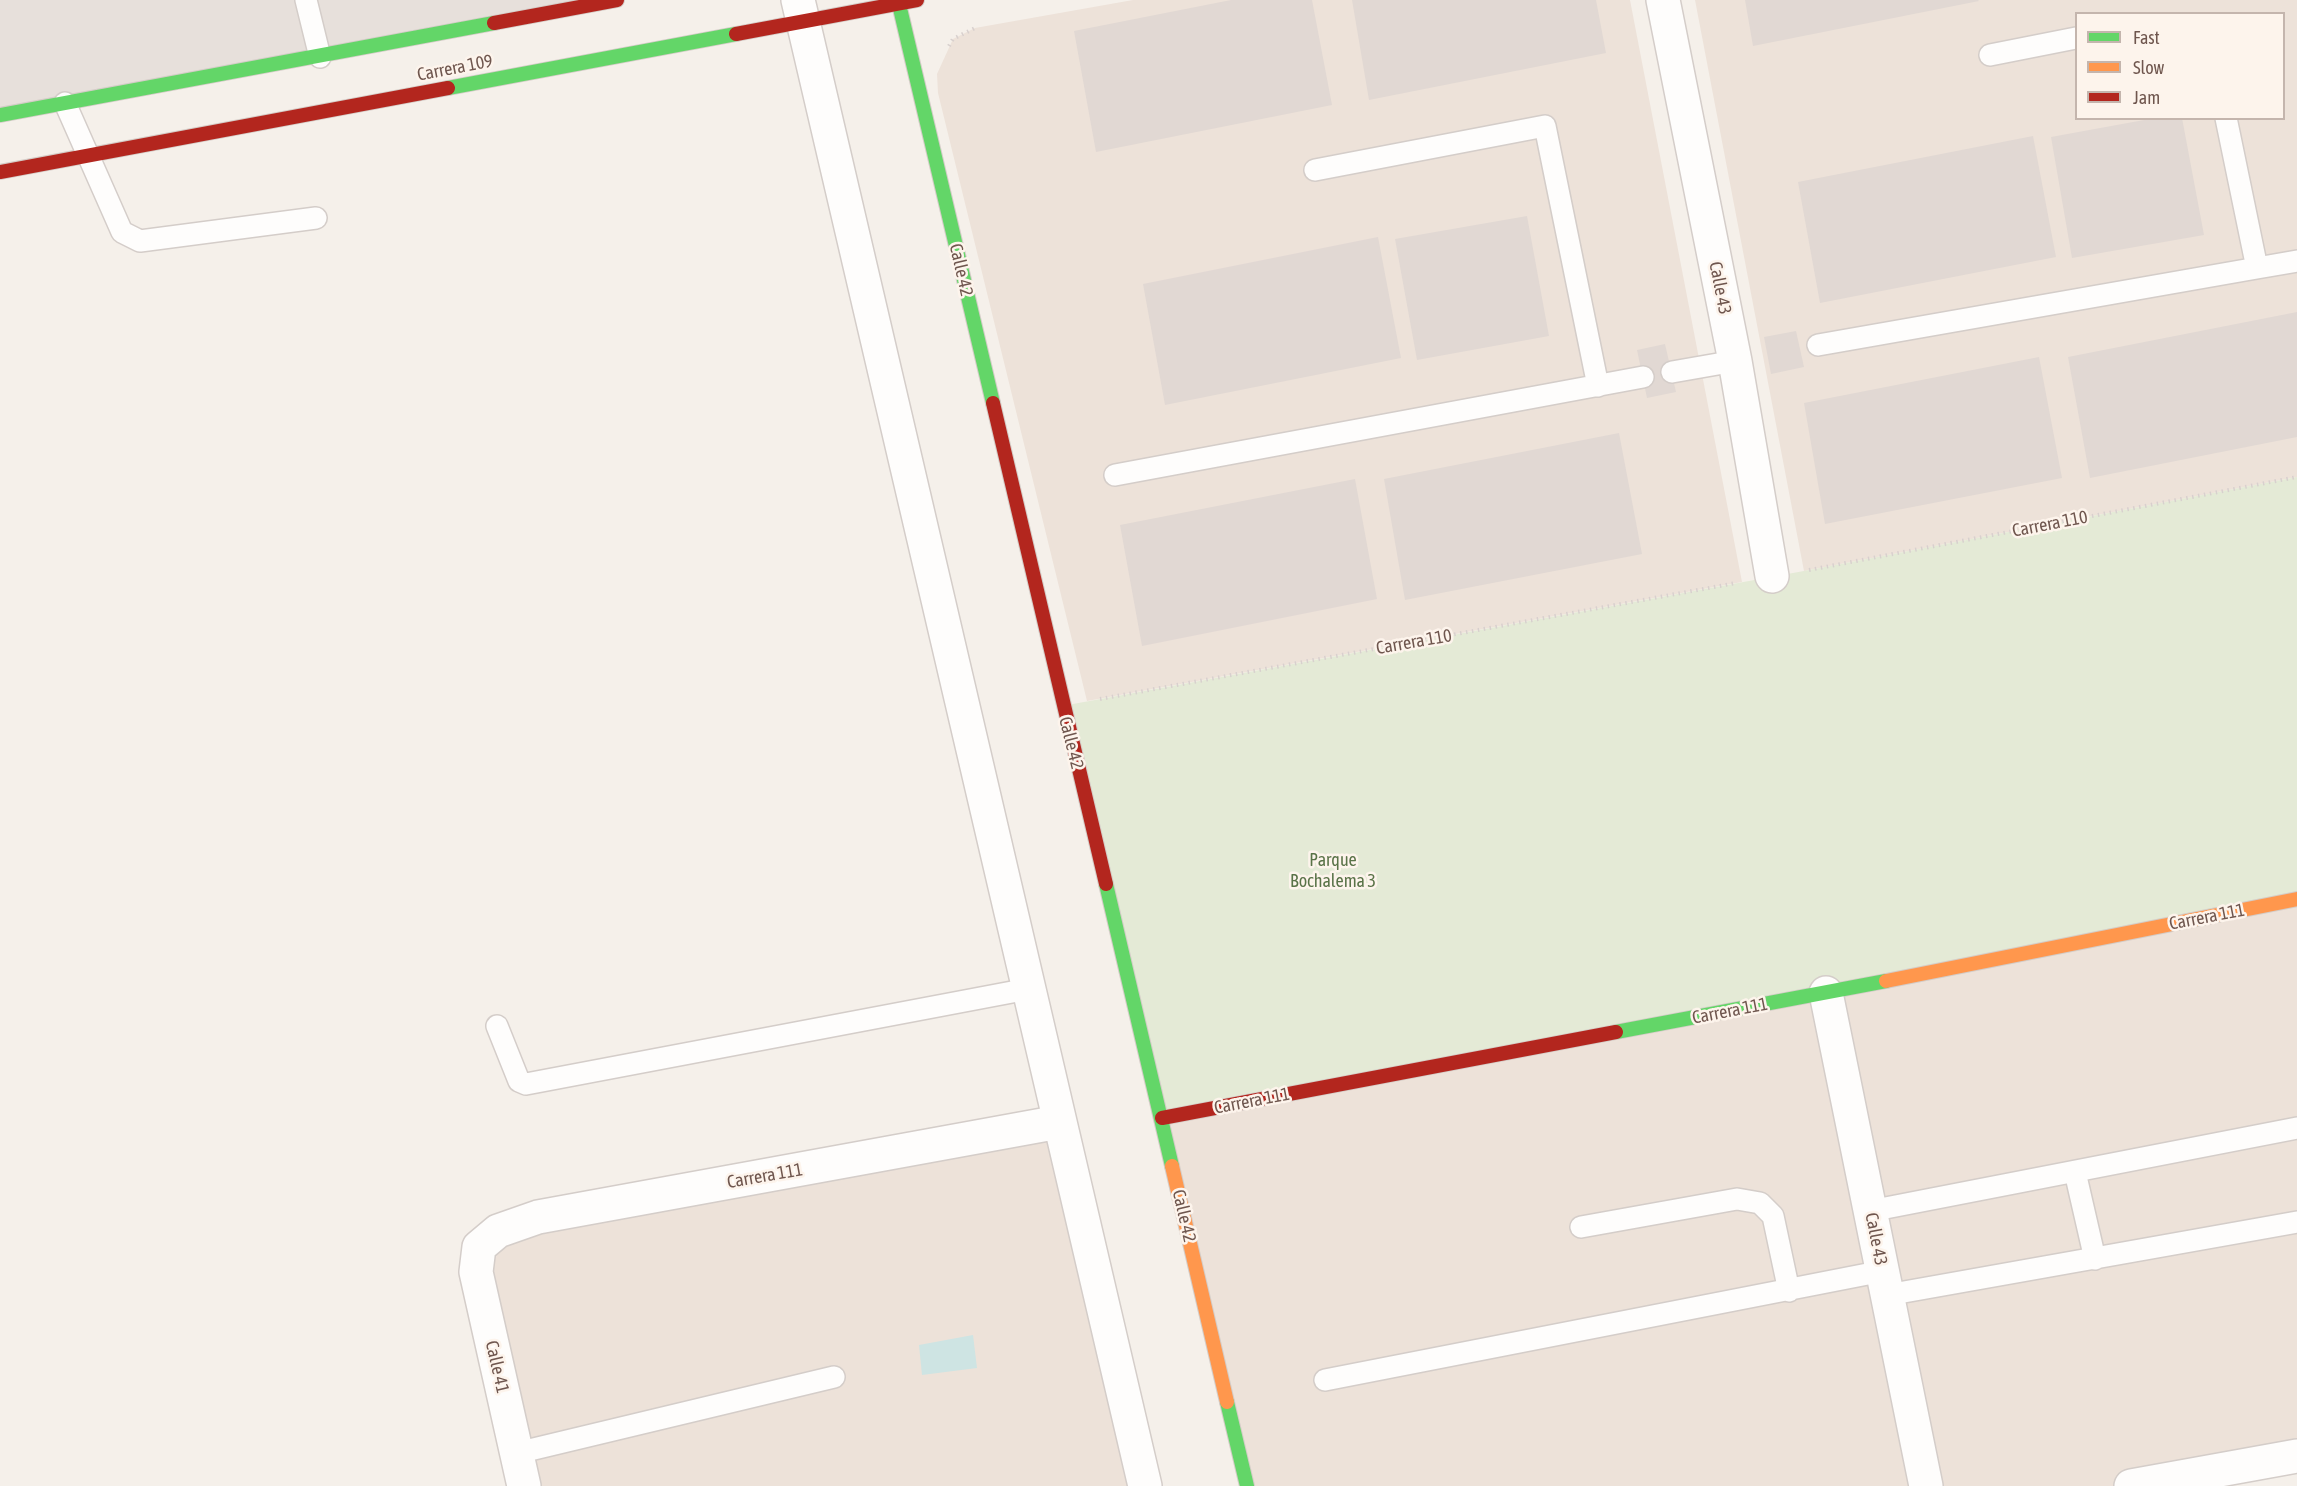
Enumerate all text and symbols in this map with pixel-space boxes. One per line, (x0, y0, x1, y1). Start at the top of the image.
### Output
legend (2075, 12, 2285, 120)
text: Fast (2133, 27, 2160, 48)
street label: Carrera 109 (415, 50, 495, 86)
text: Slow (2133, 57, 2164, 78)
text: Jam (2133, 87, 2160, 108)
street label: Calle 42 (944, 242, 978, 298)
street label: Calle 43 (1704, 260, 1736, 316)
street label: Carrera 110 (2010, 506, 2090, 542)
street label: Carrera 110 (1374, 625, 1454, 659)
street label: Calle 42 (1054, 714, 1088, 772)
park label: Parque Bochalema 3 (1290, 849, 1376, 892)
street label: Carrera 111 (2167, 899, 2247, 935)
street label: Carrera 111 (1690, 993, 1770, 1029)
street label: Carrera 111 (1212, 1083, 1292, 1119)
street label: Carrera 111 (725, 1159, 805, 1193)
street label: Calle 42 (1167, 1188, 1201, 1244)
street label: Calle 43 (1860, 1211, 1892, 1267)
street label: Calle 41 (480, 1339, 514, 1395)

